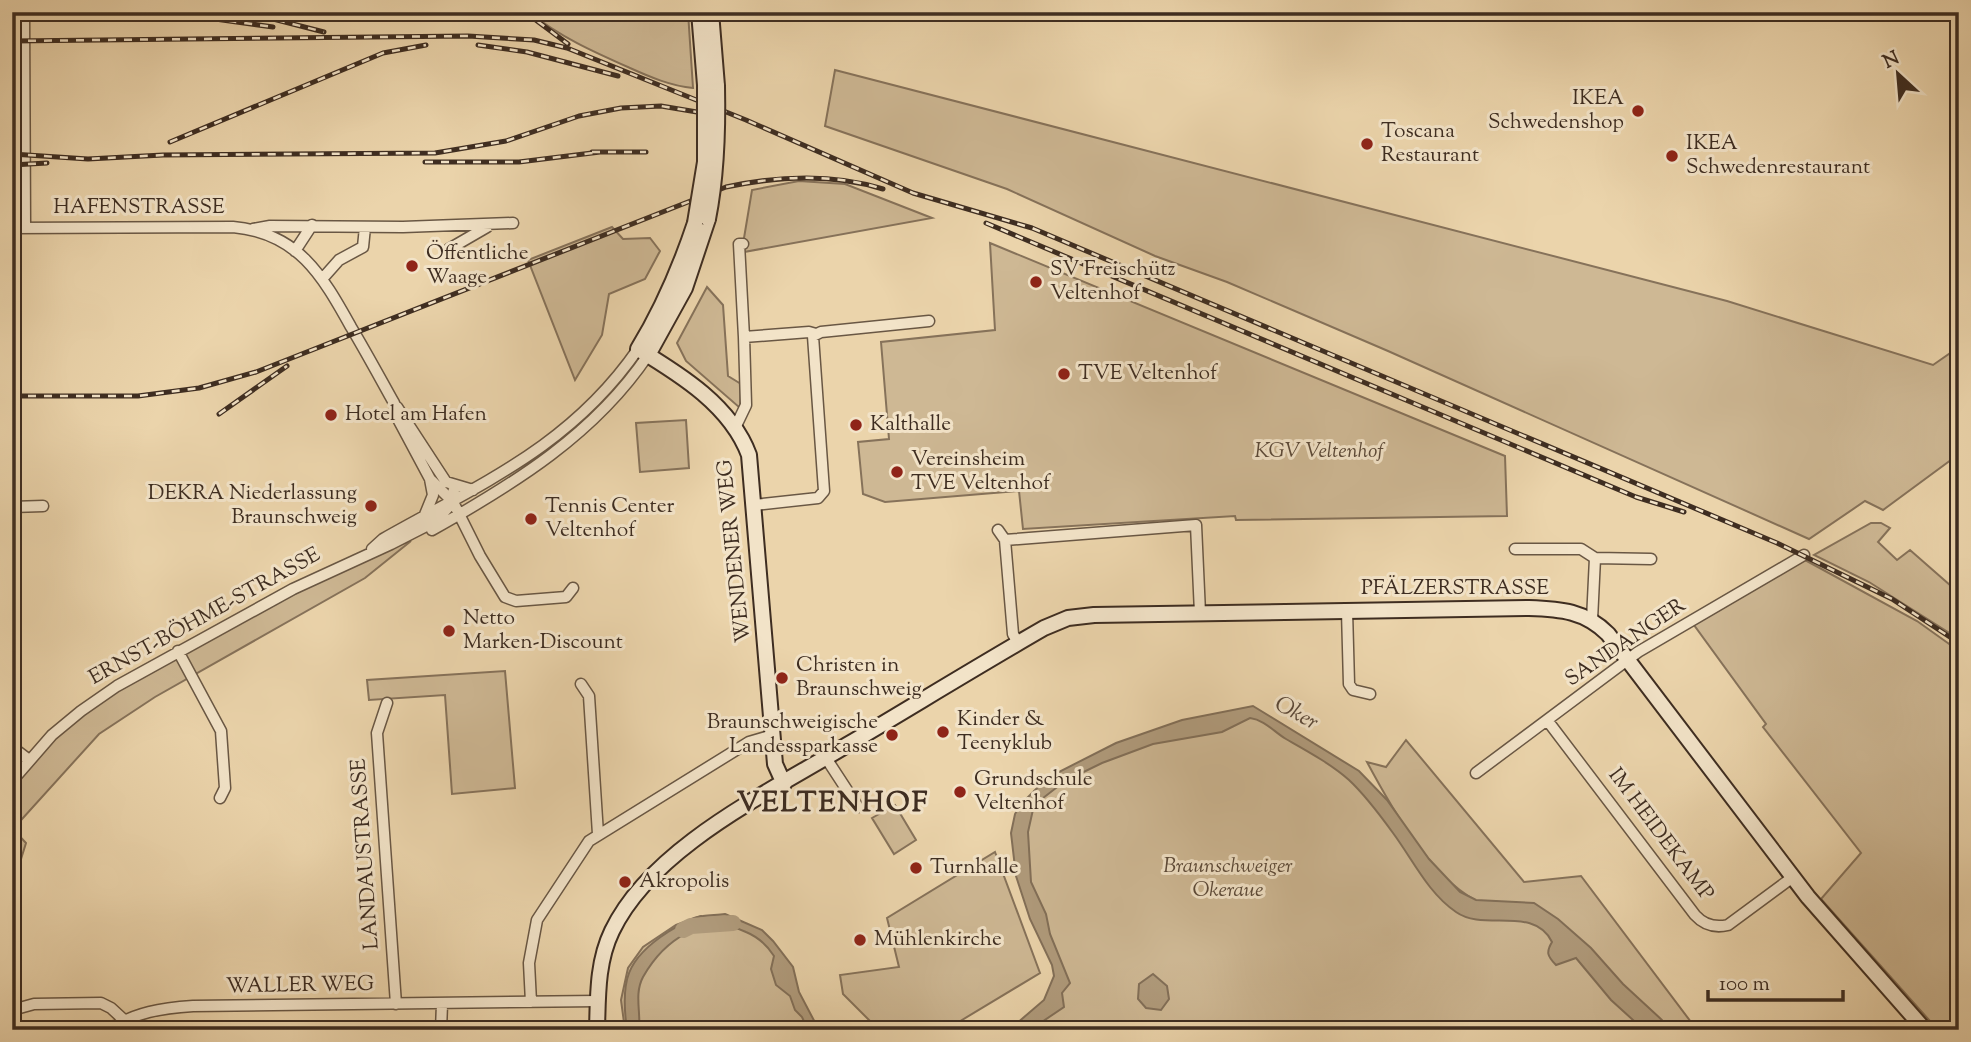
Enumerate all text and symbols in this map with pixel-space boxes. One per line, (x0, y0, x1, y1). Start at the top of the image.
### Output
north arrow (1862, 38, 1932, 108)
text: N (1879, 46, 1904, 76)
place label: IKEA Schwedenshop (1488, 84, 1624, 138)
marker: IKEA Schwedenshop (1630, 103, 1646, 119)
place label: Toscana Restaurant (1381, 117, 1479, 171)
place label: IKEA Schwedenrestaurant (1686, 129, 1870, 183)
marker: Toscana Restaurant (1359, 136, 1375, 152)
marker: IKEA Schwedenrestaurant (1664, 148, 1680, 164)
street label: HAFENSTRASSE (53, 193, 225, 223)
place label: Öffentliche Waage (426, 239, 528, 293)
place label: SV Freischütz Veltenhof (1050, 255, 1176, 309)
marker: Öffentliche Waage (404, 258, 420, 274)
marker: SV Freischütz Veltenhof (1028, 274, 1044, 290)
place label: TVE Veltenhof (1078, 359, 1219, 389)
marker: TVE Veltenhof (1056, 366, 1072, 382)
place label: Hotel am Hafen (345, 400, 487, 430)
marker: Hotel am Hafen (323, 407, 339, 423)
place label: Kalthalle (870, 410, 951, 440)
marker: Kalthalle (848, 417, 864, 433)
park label: KGV Veltenhof (1254, 437, 1386, 467)
place label: Vereinsheim TVE Veltenhof (911, 445, 1052, 499)
street label: WENDENER WEG (710, 458, 760, 644)
marker: Vereinsheim TVE Veltenhof (889, 464, 905, 480)
place label: DEKRA Niederlassung Braunschweig (148, 479, 357, 533)
place label: Tennis Center Veltenhof (545, 492, 675, 546)
marker: DEKRA Niederlassung Braunschweig (363, 498, 379, 514)
marker: Tennis Center Veltenhof (523, 511, 539, 527)
street label: ERNST-BÖHME-STRASSE (84, 541, 327, 693)
street label: PFÄLZERSTRASSE (1361, 574, 1549, 604)
street label: SANDANGER (1560, 591, 1692, 695)
place label: Netto Marken-Discount (463, 604, 623, 658)
marker: Netto Marken-Discount (441, 623, 457, 639)
place label: Christen in Braunschweig (796, 651, 922, 705)
marker: Christen in Braunschweig (774, 670, 790, 686)
water label: Oker (1268, 688, 1324, 740)
place label: Kinder & Teenyklub (957, 705, 1052, 759)
place label: Braunschweigische Landessparkasse (707, 708, 878, 762)
marker: Kinder & Teenyklub (935, 724, 951, 740)
marker: Braunschweigische Landessparkasse (884, 727, 900, 743)
street label: LANDAUSTRASSE (344, 757, 388, 951)
street label: IM HEIDEKAMP (1600, 762, 1720, 908)
place label: Grundschule Veltenhof (974, 765, 1093, 819)
district label: VELTENHOF (737, 784, 929, 824)
marker: Grundschule Veltenhof (952, 784, 968, 800)
park label: Braunschweiger Okeraue (1163, 852, 1293, 906)
place label: Turnhalle (930, 853, 1019, 883)
marker: Turnhalle (908, 860, 924, 876)
place label: Akropolis (639, 867, 729, 897)
marker: Akropolis (617, 874, 633, 890)
place label: Mühlenkirche (874, 925, 1002, 955)
marker: Mühlenkirche (852, 932, 868, 948)
scale bar (1708, 958, 1843, 1002)
street label: WALLER WEG (226, 970, 374, 1002)
text: 100 m (1719, 970, 1770, 1000)

